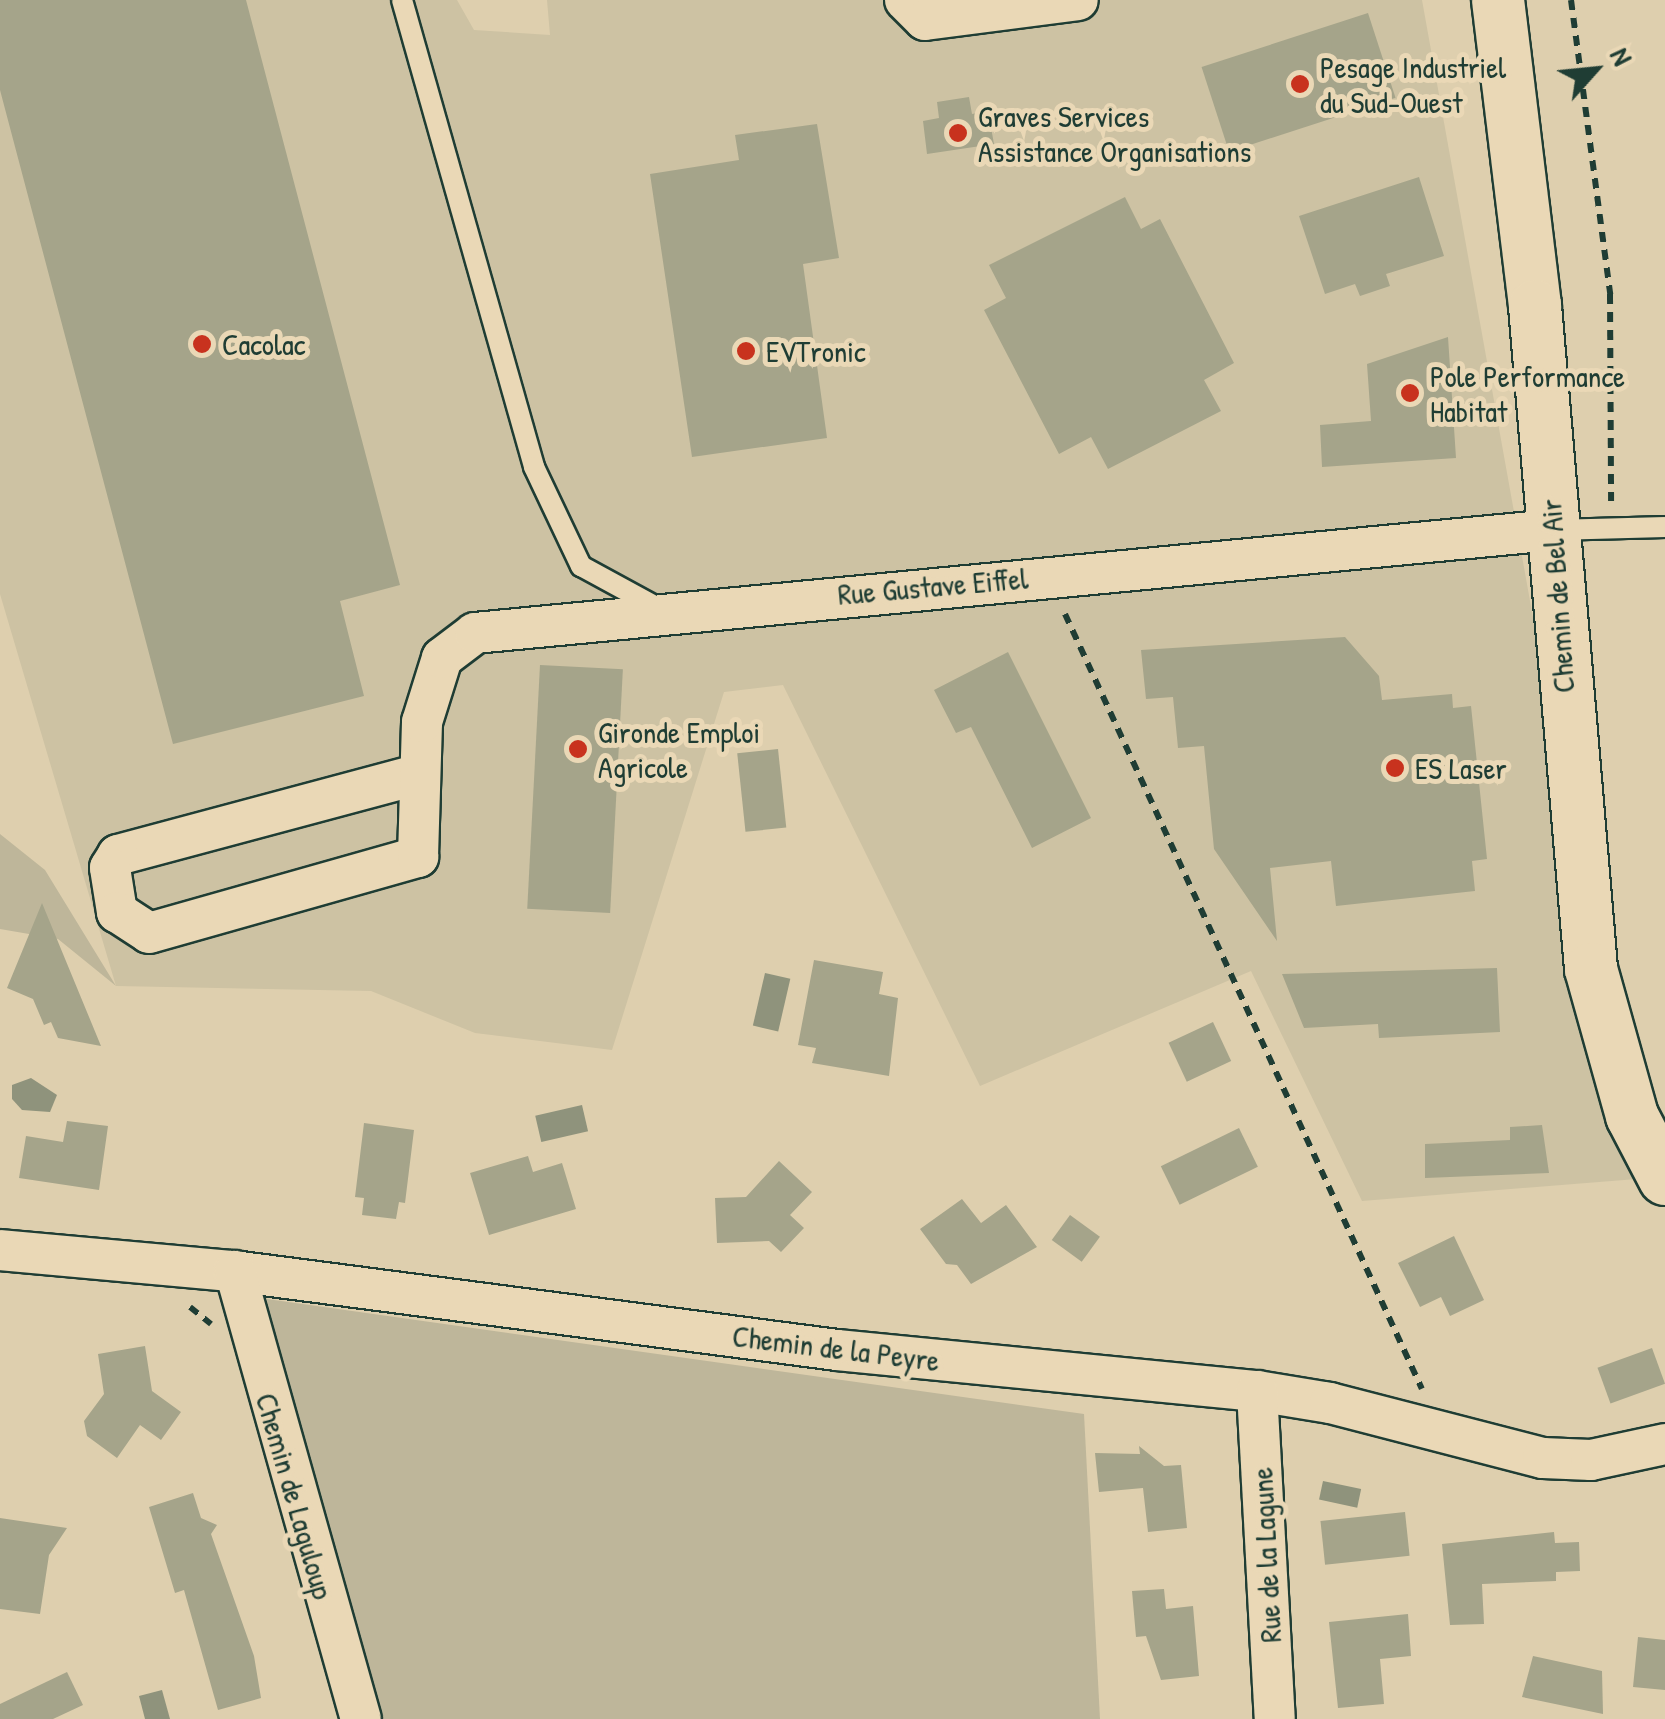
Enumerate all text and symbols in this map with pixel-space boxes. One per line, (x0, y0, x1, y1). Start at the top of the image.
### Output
north arrow (1545, 20, 1645, 120)
text: N (1601, 41, 1642, 72)
place label: Pesage Industriel du Sud-Ouest (1320, 49, 1506, 120)
marker: Pesage Industriel du Sud-Ouest (1289, 73, 1311, 95)
place label: Graves Services Assistance Organisations (978, 98, 1251, 168)
marker: Graves Services Assistance Organisations (947, 122, 969, 144)
place label: Cacolac (222, 326, 305, 362)
marker: Cacolac (191, 333, 213, 355)
place label: EVTronic (766, 333, 866, 369)
marker: EVTronic (735, 340, 757, 362)
place label: Pole Performance Habitat (1430, 358, 1625, 428)
marker: Pole Performance Habitat (1399, 382, 1421, 404)
street label: Chemin de Bel Air (1532, 498, 1582, 694)
street label: Rue Gustave Eiffel (836, 560, 1030, 612)
place label: Gironde Emploi Agricole (598, 714, 760, 784)
marker: Gironde Emploi Agricole (567, 738, 589, 760)
place label: ES Laser (1415, 750, 1507, 786)
marker: ES Laser (1384, 757, 1406, 779)
street label: Chemin de la Peyre (730, 1317, 942, 1379)
street label: Chemin de Laguloup (248, 1389, 342, 1603)
street label: Rue de la Lagune (1243, 1466, 1289, 1644)

